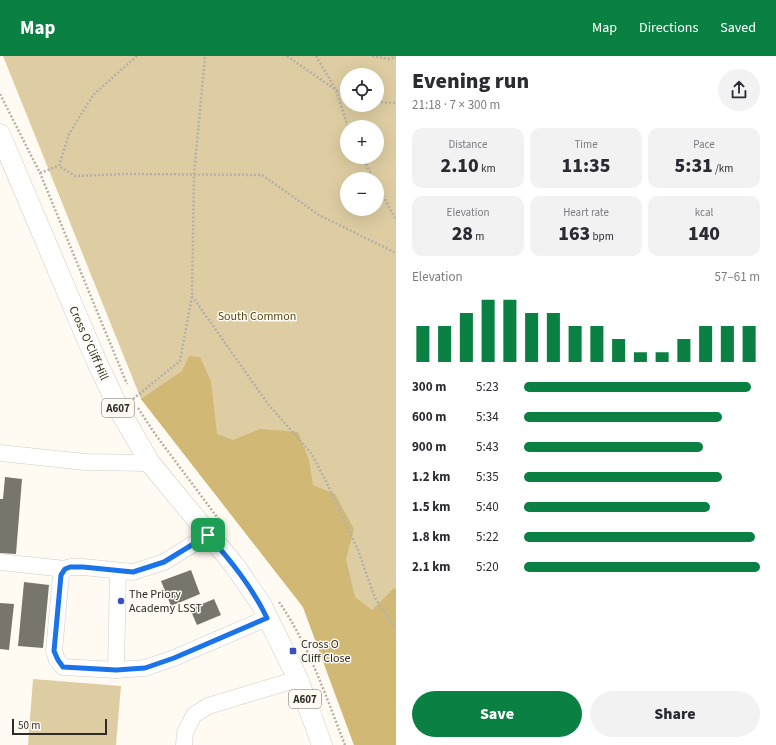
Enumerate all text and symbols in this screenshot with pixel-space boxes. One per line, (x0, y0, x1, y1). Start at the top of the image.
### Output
text: Map (20, 15, 55, 42)
text: Map (592, 18, 617, 38)
text: Directions (639, 18, 698, 38)
text: Saved (720, 18, 756, 38)
text: Evening run (412, 65, 529, 97)
map controls (340, 68, 384, 216)
button: locate (340, 68, 384, 112)
button: share (718, 69, 760, 111)
text: 21:18 · 7 × 300 m (412, 96, 500, 114)
button: + (340, 120, 384, 164)
text: Distance (448, 137, 488, 152)
text: Time (574, 137, 598, 152)
text: Pace (693, 137, 715, 152)
text: 2.10 (440, 152, 479, 180)
text: 11:35 (562, 152, 610, 180)
text: 5:31 (675, 152, 713, 180)
text: km (479, 161, 496, 176)
text: /km (713, 161, 733, 176)
button: − (340, 172, 384, 216)
text: Elevation (447, 205, 489, 220)
text: Heart rate (563, 205, 609, 220)
text: kcal (695, 205, 713, 220)
text: 28 (452, 220, 473, 248)
text: 163 (558, 220, 590, 248)
text: 140 (688, 220, 720, 248)
text: m (473, 229, 484, 244)
text: bpm (590, 229, 614, 244)
text: Elevation (412, 268, 463, 286)
text: 57–61 m (715, 268, 760, 286)
street label: Cross O'Cliff Hill (65, 303, 113, 383)
park label: South Common (218, 308, 296, 325)
text: 300 m (412, 378, 446, 396)
text: 5:23 (476, 378, 499, 396)
road number: A607 (102, 399, 134, 417)
text: 600 m (412, 408, 446, 426)
text: 5:34 (476, 408, 499, 426)
text: 900 m (412, 438, 446, 456)
text: 5:43 (476, 438, 499, 456)
text: 1.2 km (412, 468, 451, 486)
text: 5:35 (476, 468, 499, 486)
text: 1.5 km (412, 498, 451, 516)
text: 5:40 (476, 498, 499, 516)
pin (191, 518, 225, 552)
icon: arrive (197, 524, 219, 546)
text: 1.8 km (412, 528, 451, 546)
text: 5:22 (476, 528, 499, 546)
text: 2.1 km (412, 558, 451, 576)
text: 5:20 (476, 558, 499, 576)
place label: The Priory Academy LSST (129, 586, 202, 617)
marker: The Priory Academy LSST (116, 596, 126, 606)
place label: Cross O Cliff Close (301, 636, 351, 667)
marker: Cross O Cliff Close (288, 646, 298, 656)
road number: A607 (289, 690, 321, 708)
button: Save (412, 691, 582, 737)
button: Share (590, 691, 760, 737)
scale bar (12, 717, 107, 736)
text: 50 m (18, 718, 40, 733)

